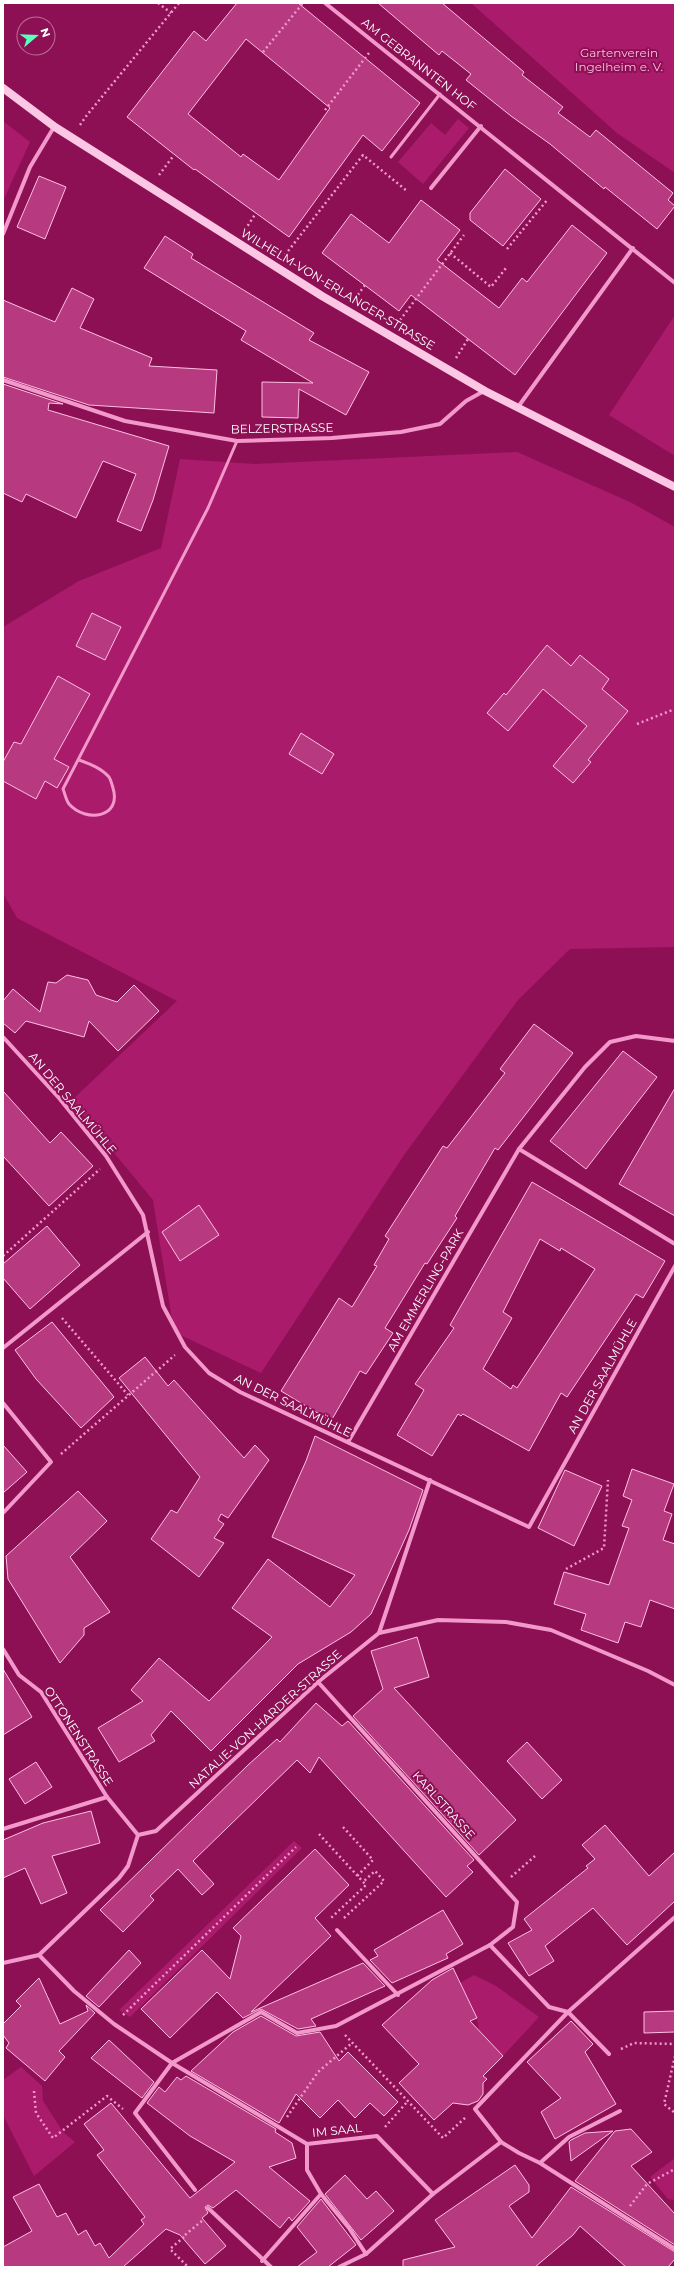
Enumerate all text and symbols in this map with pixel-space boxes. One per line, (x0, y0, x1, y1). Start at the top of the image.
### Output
street label: AM GEBRANNTEN HOF (359, 15, 480, 114)
north arrow (16, 16, 56, 56)
text: N (37, 26, 54, 39)
park label: Gartenverein Ingelheim e. V. (575, 45, 663, 74)
street label: WILHELM-VON-ERLANGER-STRASSE (238, 225, 438, 353)
street label: BELZERSTRASSE (230, 420, 334, 436)
street label: AN DER SAALMÜHLE (26, 1049, 120, 1157)
street label: AM EMMERLING-PARK (384, 1226, 466, 1354)
street label: AN DER SAALMÜHLE (564, 1316, 640, 1436)
street label: AN DER SAALMÜHLE (232, 1370, 354, 1440)
street label: NATALIE-VON-HARDER-STRASSE (185, 1646, 345, 1792)
street label: OTTONENSTRASSE (41, 1683, 117, 1789)
street label: KARLSTRASSE (409, 1768, 479, 1842)
street label: IM SAAL (311, 2120, 363, 2140)

